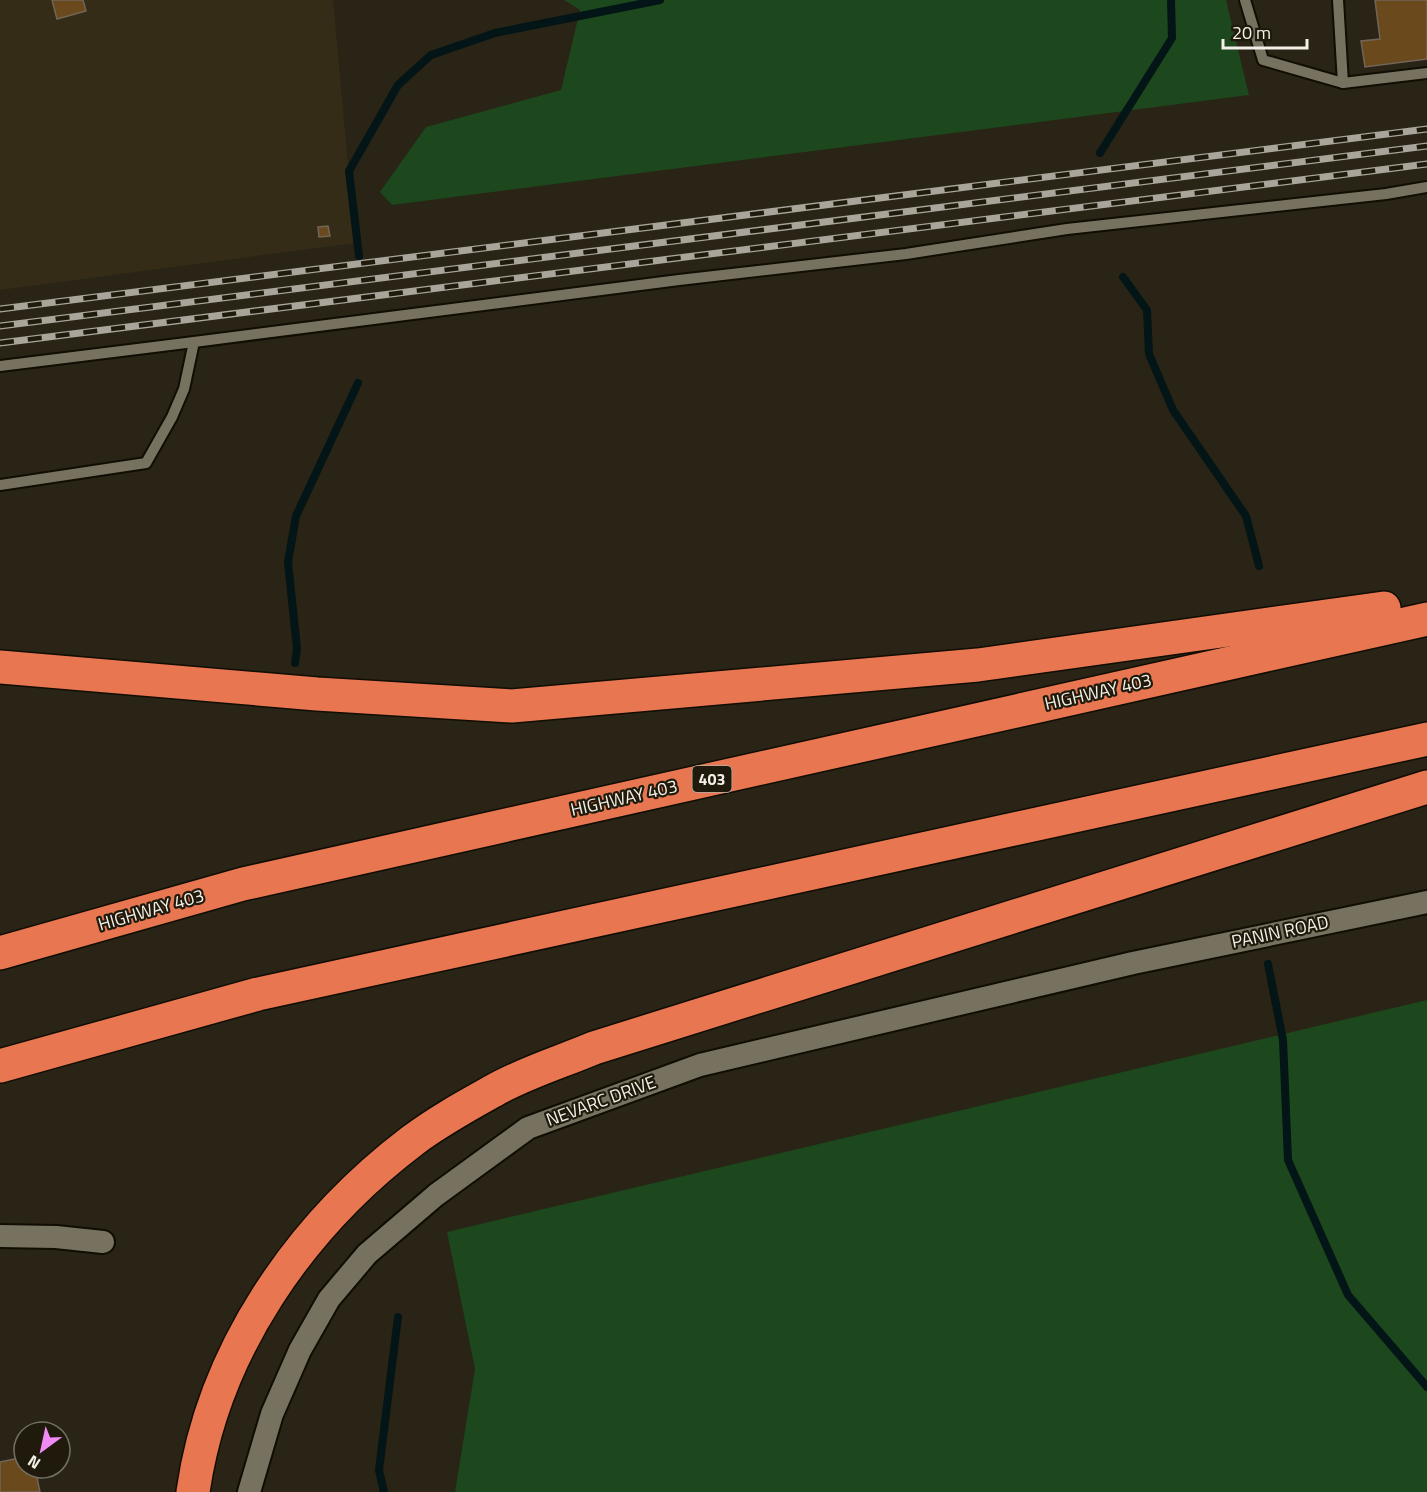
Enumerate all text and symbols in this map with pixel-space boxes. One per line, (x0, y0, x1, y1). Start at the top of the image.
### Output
scale bar (1223, 12, 1307, 50)
text: 20 m (1232, 19, 1271, 46)
street label: HIGHWAY 403 (1042, 666, 1154, 717)
road number: 403 (692, 766, 732, 792)
street label: HIGHWAY 403 (568, 772, 680, 823)
street label: HIGHWAY 403 (95, 882, 207, 938)
street label: PANIN ROAD (1229, 908, 1331, 955)
street label: NEVARC DRIVE (542, 1068, 660, 1133)
north arrow (12, 1420, 72, 1480)
text: N (23, 1449, 45, 1476)

